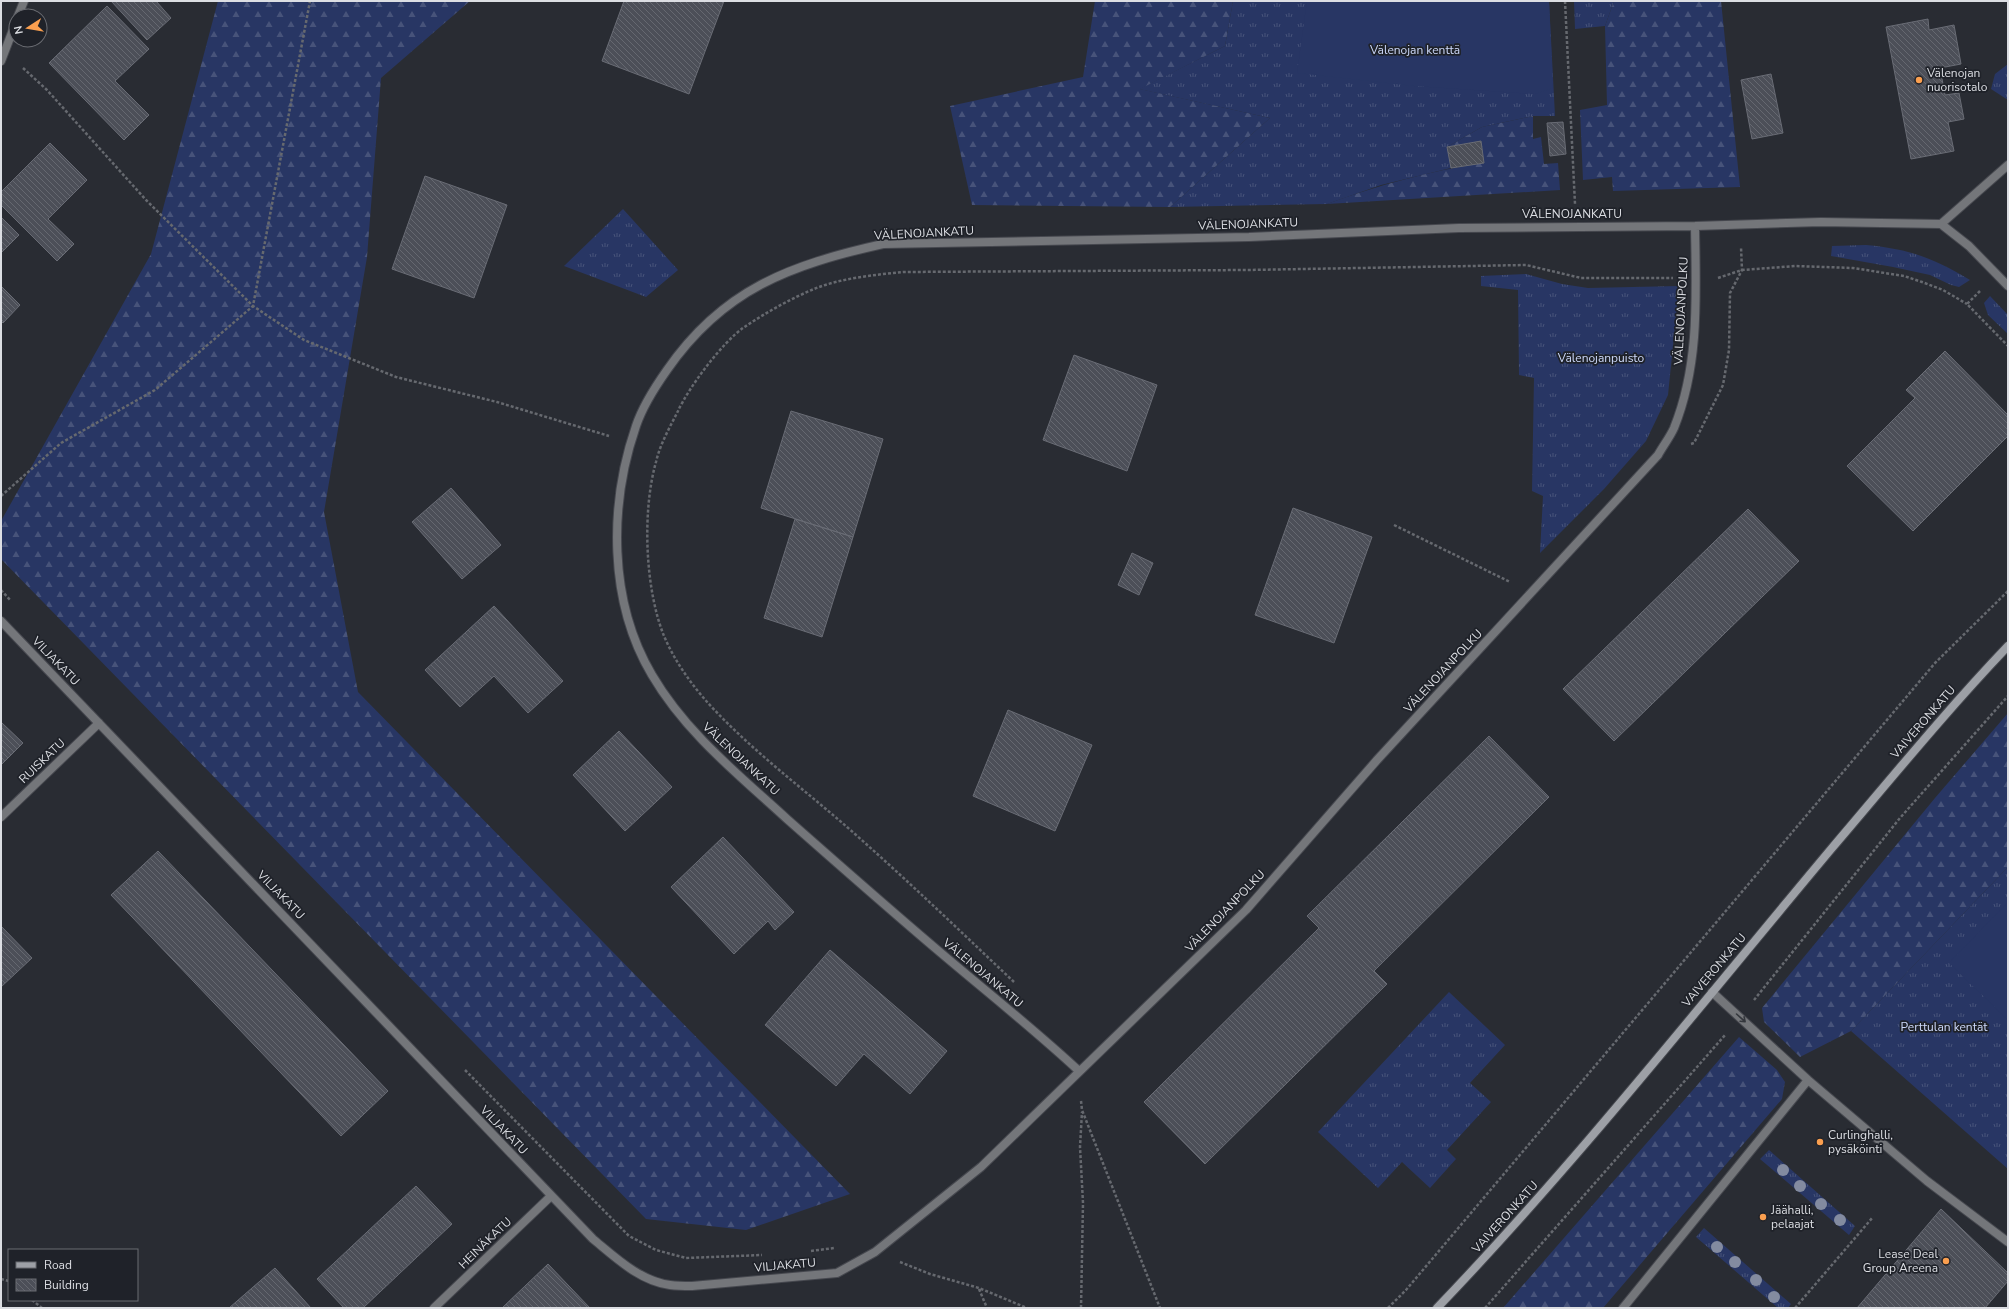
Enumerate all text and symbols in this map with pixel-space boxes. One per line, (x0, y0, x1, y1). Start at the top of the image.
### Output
north arrow (8, 8, 48, 48)
text: N (11, 24, 27, 36)
park label: Välenojan kenttä (1369, 42, 1460, 58)
place label: Välenojan nuorisotalo (1926, 65, 1988, 95)
marker: Välenojan nuorisotalo (1914, 75, 1924, 85)
street label: VÄLENOJANKATU (1521, 206, 1622, 222)
street label: VÄLENOJANKATU (1197, 214, 1298, 234)
street label: VÄLENOJANKATU (873, 222, 974, 244)
street label: VÄLENOJANPOLKU (1670, 256, 1692, 367)
park label: Välenojanpuisto (1557, 350, 1644, 366)
street label: VÄLENOJANPOLKU (1399, 626, 1486, 717)
street label: VILJAKATU (28, 632, 83, 689)
street label: VAIVERONKATU (1886, 682, 1959, 763)
street label: VÄLENOJANKATU (698, 718, 783, 799)
street label: RUISKATU (16, 735, 68, 787)
street label: VILJAKATU (253, 866, 308, 923)
street label: VÄLENOJANPOLKU (1181, 866, 1268, 956)
street label: VAIVERONKATU (1678, 930, 1750, 1011)
street label: VÄLENOJANKATU (939, 934, 1026, 1011)
one-way arrow (1736, 1013, 1746, 1022)
park label: Perttulan kentät (1901, 1019, 1988, 1035)
street label: VILJAKATU (476, 1101, 531, 1158)
place label: Curlinghalli, pysäköinti (1828, 1127, 1893, 1157)
marker: Curlinghalli, pysäköinti (1815, 1137, 1825, 1147)
street label: VAIVERONKATU (1468, 1178, 1542, 1257)
place label: Jäähalli, pelaajat (1770, 1202, 1815, 1232)
marker: Jäähalli, pelaajat (1758, 1212, 1768, 1222)
street label: HEINÄKATU (455, 1214, 515, 1272)
place label: Lease Deal Group Areena (1863, 1246, 1938, 1276)
legend (8, 1249, 138, 1301)
street label: VILJAKATU (752, 1254, 817, 1276)
marker: Lease Deal Group Areena (1941, 1256, 1951, 1266)
text: Road (44, 1257, 72, 1273)
text: Building (44, 1277, 89, 1293)

